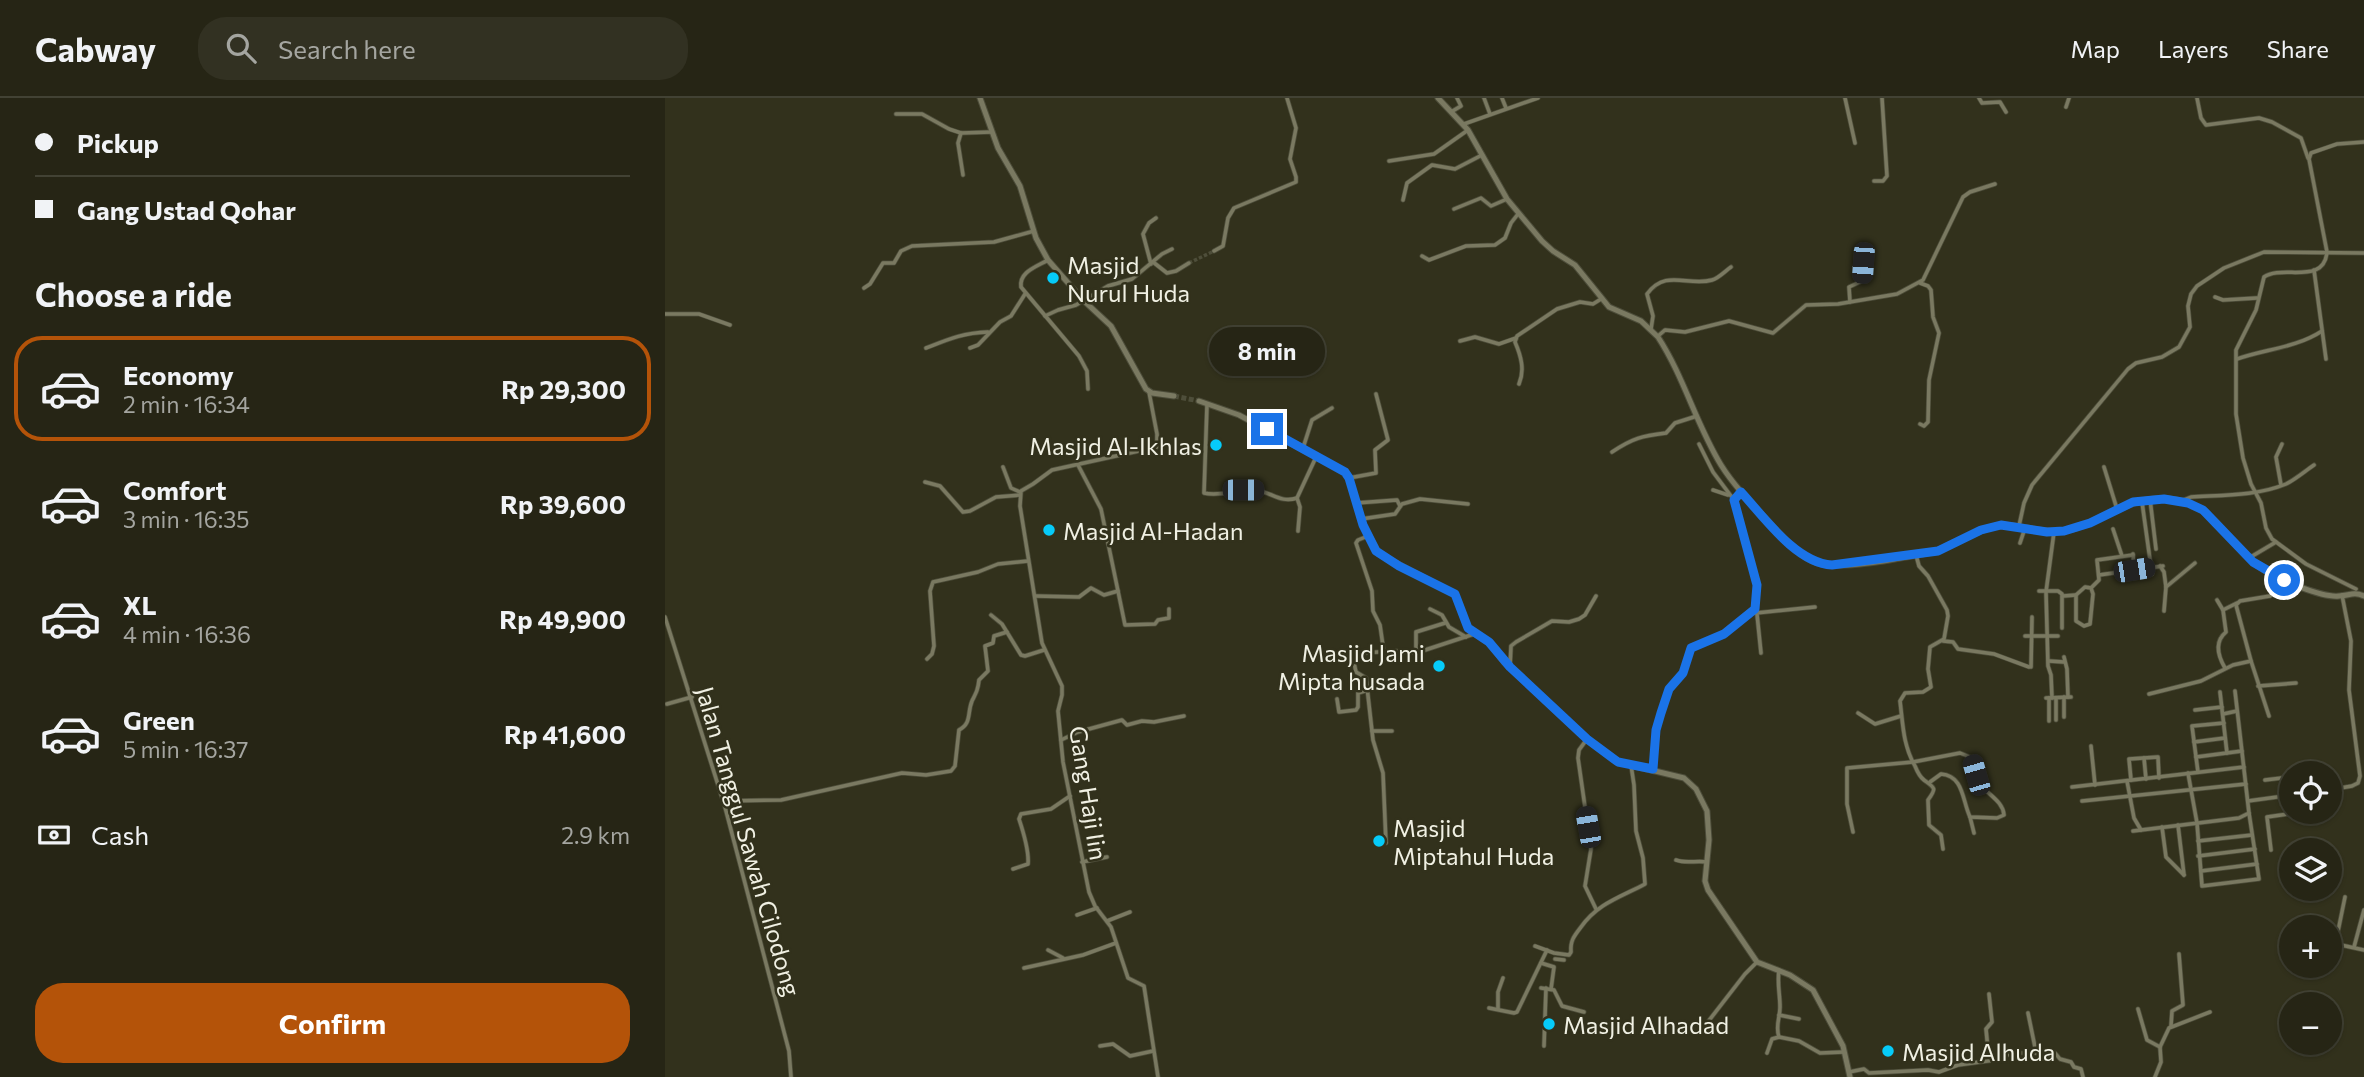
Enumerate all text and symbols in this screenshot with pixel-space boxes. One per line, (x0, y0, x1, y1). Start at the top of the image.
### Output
search box (198, 17, 688, 80)
text: Cabway (35, 28, 156, 69)
icon: search (222, 29, 260, 67)
text: Search here (278, 33, 416, 64)
text: Map (2071, 34, 2120, 63)
text: Layers (2158, 34, 2229, 63)
text: Share (2267, 34, 2329, 63)
text: Pickup (77, 127, 159, 158)
text: Gang Ustad Qohar (77, 194, 296, 225)
car (1852, 241, 1875, 285)
place label: Masjid Nurul Huda (1067, 250, 1190, 307)
marker: Masjid Nurul Huda (1045, 270, 1061, 286)
text: Choose a ride (35, 274, 232, 314)
callout: 8 min (1209, 328, 1325, 376)
text: 8 min (1238, 337, 1296, 365)
icon: car (39, 357, 102, 420)
text: Economy (123, 359, 234, 390)
text: Rp 29,300 (501, 373, 626, 404)
text: 2 min · 16:34 (123, 390, 250, 418)
route end (1251, 413, 1283, 445)
place label: Masjid Al-Ikhlas (1029, 431, 1202, 460)
marker: Masjid Al-Ikhlas (1208, 437, 1224, 453)
icon: car (39, 472, 102, 535)
text: Comfort (123, 474, 226, 505)
car (1223, 480, 1265, 501)
text: Rp 39,600 (500, 488, 626, 519)
text: 3 min · 16:35 (123, 505, 249, 533)
place label: Masjid Al-Hadan (1063, 516, 1243, 545)
marker: Masjid Al-Hadan (1041, 522, 1057, 538)
car (2112, 556, 2157, 584)
route start (2268, 564, 2300, 596)
icon: car (39, 587, 102, 650)
text: XL (123, 589, 157, 620)
text: Rp 49,900 (499, 603, 626, 634)
text: 4 min · 16:36 (123, 620, 251, 648)
place label: Masjid Jami Mipta husada (1278, 638, 1425, 695)
marker: Masjid Jami Mipta husada (1431, 658, 1447, 674)
street label: Jalan Tanggul Sawah Cilodong (691, 683, 807, 999)
icon: car (39, 702, 102, 765)
text: Green (123, 704, 195, 735)
text: Rp 41,600 (504, 718, 626, 749)
street label: Gang Haji Iin (1064, 724, 1114, 862)
text: 5 min · 16:37 (123, 735, 248, 763)
car (1961, 752, 1992, 798)
map controls (2279, 761, 2342, 1055)
button: locate (2279, 761, 2342, 824)
car (1575, 804, 1602, 850)
place label: Masjid Miptahul Huda (1393, 813, 1554, 870)
icon: cash (35, 816, 73, 854)
text: Cash (91, 819, 149, 850)
text: 2.9 km (561, 821, 630, 849)
marker: Masjid Miptahul Huda (1371, 833, 1387, 849)
button: layers (2279, 838, 2342, 901)
button: + (2279, 915, 2342, 978)
button: Confirm (35, 983, 630, 1063)
button: − (2279, 992, 2342, 1055)
place label: Masjid Alhadad (1563, 1010, 1729, 1039)
marker: Masjid Alhadad (1541, 1016, 1557, 1032)
place label: Masjid Alhuda (1902, 1037, 2055, 1066)
marker: Masjid Alhuda (1880, 1043, 1896, 1059)

